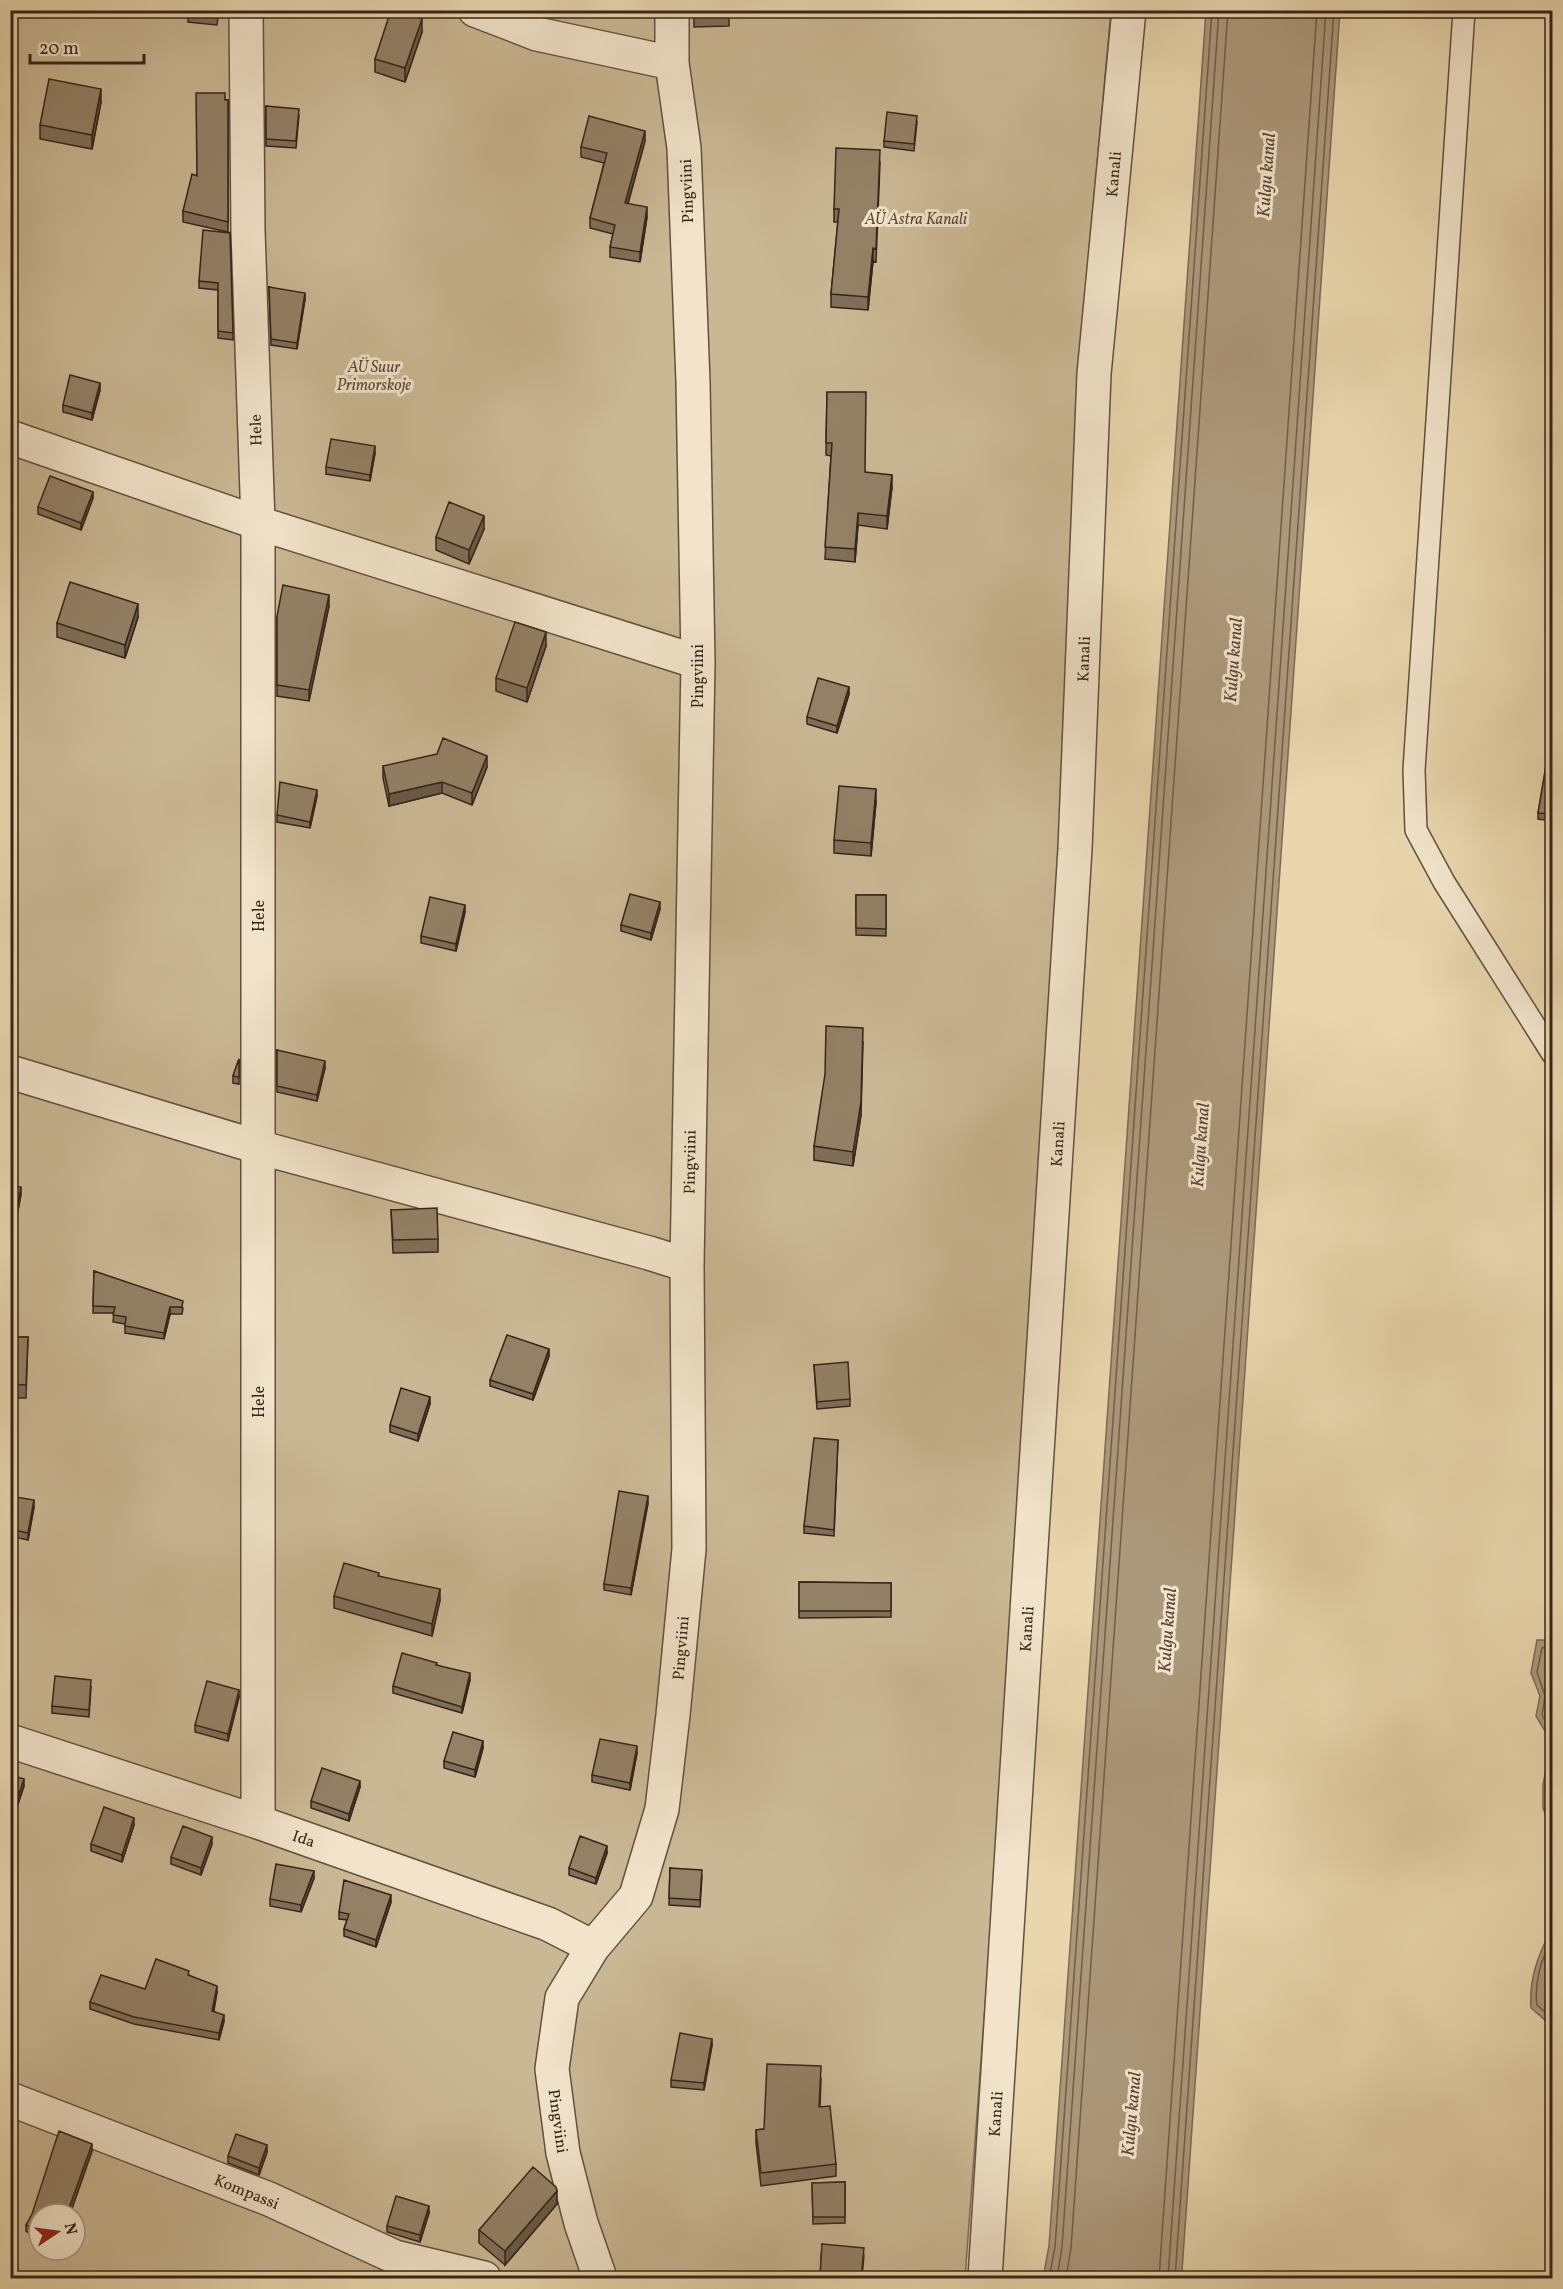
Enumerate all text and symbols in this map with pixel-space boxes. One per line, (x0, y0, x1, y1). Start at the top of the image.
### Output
scale bar (30, 27, 144, 65)
text: 20 m (39, 37, 79, 62)
water label: Kulgu kanal (1252, 131, 1283, 218)
street label: Kanali (1102, 150, 1128, 198)
street label: Pingviini (676, 158, 700, 223)
park label: AÜ Astra Kanali (864, 209, 968, 231)
park label: AÜ Suur Primorskoje (337, 357, 411, 397)
street label: Hele (245, 414, 269, 446)
water label: Kulgu kanal (1219, 616, 1250, 703)
street label: Kanali (1073, 636, 1097, 682)
street label: Pingviini (688, 644, 710, 708)
street label: Hele (249, 900, 271, 932)
water label: Kulgu kanal (1186, 1101, 1217, 1188)
street label: Kanali (1046, 1120, 1072, 1168)
street label: Pingviini (679, 1130, 703, 1194)
street label: Hele (249, 1386, 271, 1418)
water label: Kulgu kanal (1153, 1586, 1184, 1673)
street label: Kanali (1015, 1605, 1041, 1653)
street label: Pingviini (668, 1615, 696, 1681)
street label: Ida (289, 1826, 318, 1854)
water label: Kulgu kanal (1116, 2070, 1149, 2157)
street label: Pingviini (542, 2088, 572, 2155)
street label: Kanali (984, 2090, 1010, 2138)
street label: Kompassi (210, 2170, 282, 2216)
north arrow (27, 2202, 87, 2262)
text: N (58, 2221, 82, 2238)

